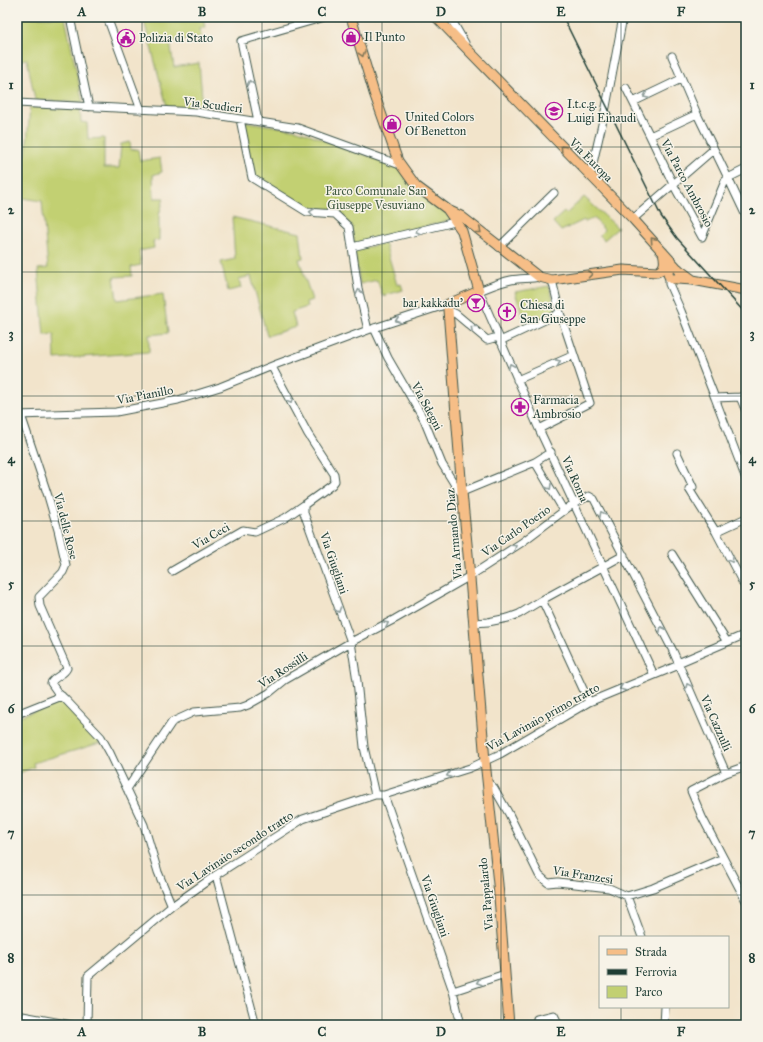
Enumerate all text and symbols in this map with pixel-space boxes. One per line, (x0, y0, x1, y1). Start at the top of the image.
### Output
text: A (77, 4, 87, 20)
text: B (198, 4, 207, 20)
text: C (318, 4, 327, 20)
text: D (436, 4, 446, 20)
text: E (556, 4, 566, 20)
text: F (677, 4, 686, 20)
shop icon: Il Punto (341, 27, 361, 47)
public building icon: Polizia di Stato (116, 28, 136, 48)
place label: Il Punto (364, 30, 405, 44)
place label: Polizia di Stato (139, 31, 213, 45)
one-way arrow (357, 51, 366, 58)
text: 1 (8, 77, 14, 93)
text: 1 (749, 77, 755, 93)
one-way arrow (246, 80, 254, 86)
one-way arrow (642, 91, 650, 99)
street label: Via Scudieri (182, 94, 244, 116)
place label: I.t.c.g. Luigi Einaudi (567, 97, 637, 126)
school or university icon: I.t.c.g. Luigi Einaudi (544, 101, 564, 121)
place label: United Colors Of Benetton (405, 110, 474, 138)
shop icon: United Colors Of Benetton (382, 114, 402, 134)
street label: Via Europa (566, 135, 616, 185)
street label: Via Parco Ambrosio (657, 136, 716, 229)
one-way arrow (560, 145, 568, 153)
park label: Parco Comunale San Giuseppe Vesuviano (325, 184, 427, 212)
text: 2 (8, 202, 15, 218)
text: 2 (749, 202, 756, 218)
one-way arrow (309, 208, 315, 217)
one-way arrow (414, 226, 421, 234)
one-way arrow (475, 226, 482, 233)
one-way arrow (650, 237, 657, 245)
one-way arrow (587, 270, 593, 279)
one-way arrow (356, 289, 364, 295)
bar icon: bar kakkadu' (466, 293, 486, 313)
place label: bar kakkadu' (403, 296, 463, 310)
place label: Chiesa di San Giuseppe (520, 298, 586, 326)
church icon: Chiesa di San Giuseppe (497, 302, 517, 322)
one-way arrow (394, 315, 401, 324)
text: 3 (8, 326, 14, 342)
one-way arrow (470, 326, 477, 333)
text: 3 (749, 326, 755, 342)
one-way arrow (555, 358, 562, 366)
one-way arrow (508, 363, 516, 370)
street label: Via Sdegni (407, 379, 446, 434)
street label: Via Pianillo (115, 383, 174, 407)
place label: Farmacia Ambrosio (532, 393, 581, 421)
one-way arrow (286, 397, 293, 404)
pharmacy icon: Farmacia Ambrosio (510, 397, 530, 417)
text: 4 (7, 451, 15, 467)
text: 4 (748, 451, 756, 467)
street label: Via Roma (558, 453, 592, 505)
one-way arrow (545, 482, 552, 490)
street label: Via Armando Diaz (443, 487, 465, 581)
street label: Via delle Rose (51, 490, 81, 561)
street label: Via Carlo Poerio (478, 502, 553, 560)
one-way arrow (599, 511, 607, 518)
street label: Via Ceci (189, 519, 233, 553)
street label: Via Giugliani (316, 529, 351, 597)
one-way arrow (510, 544, 517, 552)
one-way arrow (726, 556, 734, 563)
text: 5 (8, 576, 15, 592)
text: 5 (749, 576, 756, 592)
one-way arrow (334, 606, 342, 613)
one-way arrow (381, 622, 389, 629)
one-way arrow (659, 626, 666, 634)
street label: Via Rossilli (255, 649, 311, 692)
street label: Via Lavinaio primo tratto (483, 680, 602, 754)
one-way arrow (685, 683, 693, 691)
one-way arrow (618, 684, 625, 692)
street label: Via Cazzulli (697, 692, 735, 754)
text: 6 (8, 701, 16, 717)
text: 6 (749, 701, 757, 717)
one-way arrow (446, 770, 453, 779)
street label: Via Lavinaio secondo tratto (173, 808, 296, 894)
text: 7 (8, 825, 15, 841)
text: 7 (749, 825, 756, 841)
street label: Via Pappalardo (476, 857, 496, 932)
street label: Via Franzesi (551, 863, 615, 887)
street label: Via Giugliani (417, 872, 452, 940)
legend (599, 936, 729, 1008)
text: Strada (635, 945, 668, 959)
text: 8 (8, 950, 15, 966)
text: 8 (749, 950, 756, 966)
text: Ferrovia (635, 965, 678, 979)
one-way arrow (476, 977, 483, 986)
text: Parco (635, 985, 662, 999)
text: A (77, 1024, 87, 1040)
text: B (198, 1024, 207, 1040)
text: C (318, 1024, 327, 1040)
text: D (436, 1024, 446, 1040)
text: E (556, 1024, 566, 1040)
text: F (677, 1024, 686, 1040)

